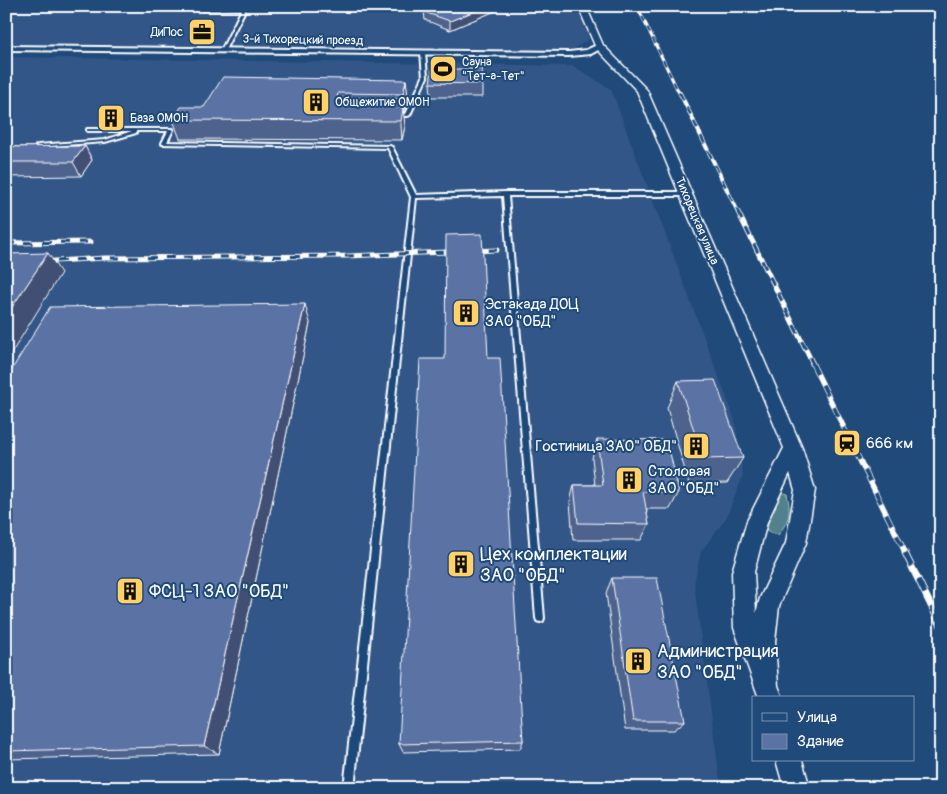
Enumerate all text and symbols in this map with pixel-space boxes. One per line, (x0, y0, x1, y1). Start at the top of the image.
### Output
office icon: ДиПос (187, 17, 217, 47)
place label: ДиПос (150, 25, 183, 40)
street label: 3-й Тихорецкий проезд (243, 31, 364, 49)
sports icon: Сауна "Тет-а-Тет" (428, 54, 458, 84)
place label: Сауна "Тет-а-Тет" (462, 55, 525, 84)
building icon: Общежитие ОМОН (301, 87, 331, 117)
place label: Общежитие ОМОН (335, 95, 430, 110)
building icon: База ОМОН (96, 103, 126, 133)
place label: База ОМОН (130, 111, 189, 126)
street label: Тихорецкая улица (672, 175, 722, 267)
place label: Эстакада ДОЦ ЗАО "ОБД" (485, 295, 579, 331)
building icon: Эстакада ДОЦ ЗАО "ОБД" (451, 298, 481, 328)
station icon: 666 км (832, 428, 862, 458)
building icon: Гостиница ЗАО" ОБД" (681, 431, 711, 461)
place label: 666 км (866, 434, 913, 453)
place label: Гостиница ЗАО" ОБД" (535, 437, 677, 456)
place label: Столовая ЗАО "ОБД" (648, 462, 719, 498)
building icon: Столовая ЗАО "ОБД" (614, 465, 644, 495)
place label: Цех комплектации ЗАО "ОБД" (480, 543, 627, 587)
building icon: Цех комплектации ЗАО "ОБД" (446, 549, 476, 579)
building icon: ФСЦ-1 ЗАО "ОБД" (115, 576, 145, 606)
place label: ФСЦ-1 ЗАО "ОБД" (149, 580, 289, 603)
place label: Администрация ЗАО "ОБД" (657, 640, 779, 684)
building icon: Администрация ЗАО "ОБД" (623, 646, 653, 676)
legend (752, 696, 914, 762)
text: Улица (797, 708, 837, 727)
text: Здание (797, 732, 844, 751)

